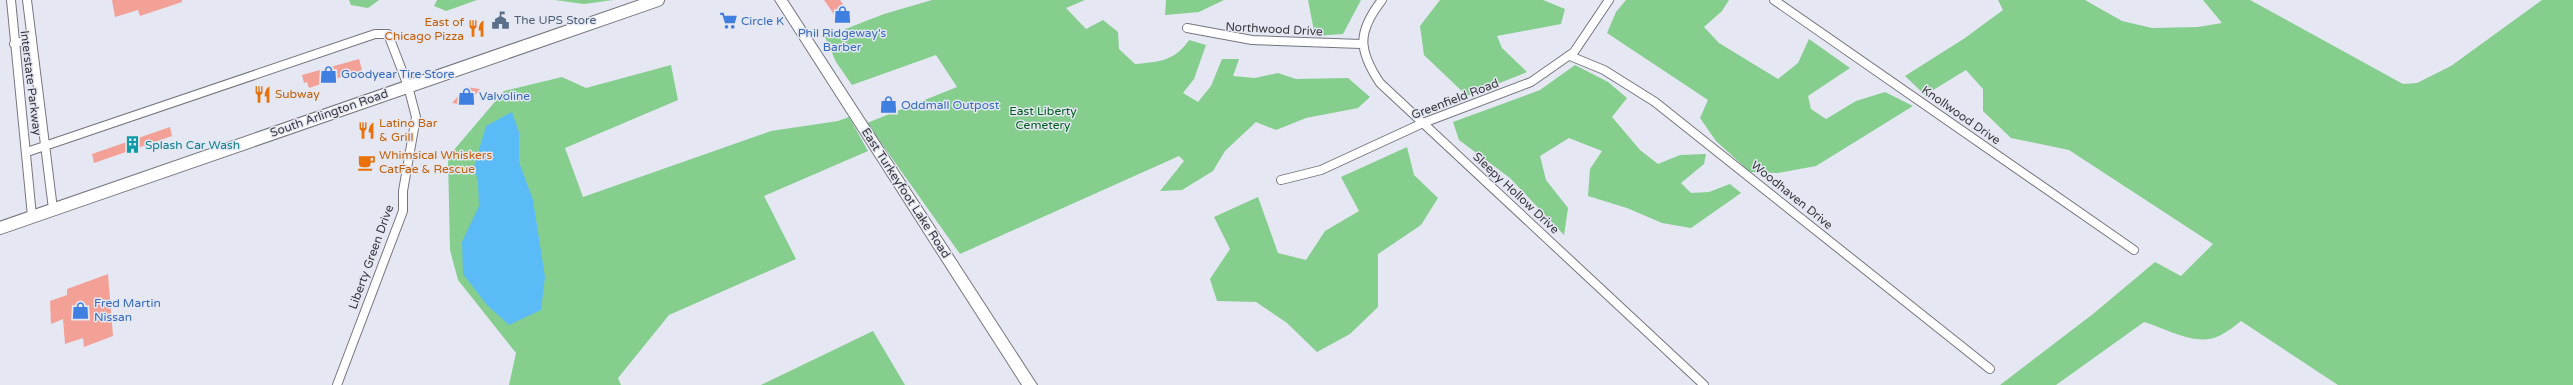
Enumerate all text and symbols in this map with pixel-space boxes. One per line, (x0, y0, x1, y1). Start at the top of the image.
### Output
shop icon: Phil Ridgeway's Barber (832, 4, 852, 24)
public building icon: The UPS Store (491, 10, 511, 30)
supermarket icon: Circle K (718, 11, 738, 31)
place label: The UPS Store (514, 13, 596, 27)
place label: Circle K (741, 14, 784, 28)
place label: East of Chicago Pizza (385, 15, 464, 43)
restaurant icon: East of Chicago Pizza (467, 19, 487, 39)
street label: Northwood Drive (1225, 19, 1323, 39)
place label: Phil Ridgeway's Barber (798, 26, 887, 54)
street label: Interstate Parkway (18, 30, 44, 137)
shop icon: Goodyear Tire Store (318, 64, 338, 84)
place label: Goodyear Tire Store (341, 67, 455, 81)
street label: Greenfield Road (1409, 76, 1501, 122)
street label: Knollwood Drive (1919, 83, 2003, 147)
restaurant icon: Subway (252, 84, 272, 104)
street label: South Arlington Road (268, 86, 390, 140)
shop icon: Valvoline (456, 86, 476, 106)
place label: Subway (275, 87, 320, 101)
place label: Valvoline (479, 89, 530, 103)
shop icon: Oddmall Outpost (878, 95, 898, 115)
place label: Oddmall Outpost (901, 98, 1000, 112)
park label: East Liberty Cemetery (1009, 104, 1077, 132)
place label: Latino Bar & Grill (379, 116, 438, 144)
restaurant icon: Latino Bar & Grill (356, 120, 376, 140)
street label: East Turkeyfoot Lake Road (859, 125, 953, 261)
building icon: Splash Car Wash (122, 135, 142, 155)
place label: Splash Car Wash (145, 138, 240, 152)
place label: Whimsical Whiskers CatFae & Rescue (379, 148, 492, 176)
street label: Sleepy Hollow Drive (1470, 150, 1562, 237)
cafe icon: Whimsical Whiskers CatFae & Rescue (356, 152, 376, 172)
street label: Woodhaven Drive (1748, 158, 1836, 232)
street label: Liberty Green Drive (346, 203, 396, 311)
place label: Fred Martin Nissan (94, 296, 161, 324)
shop icon: Fred Martin Nissan (71, 300, 91, 320)

